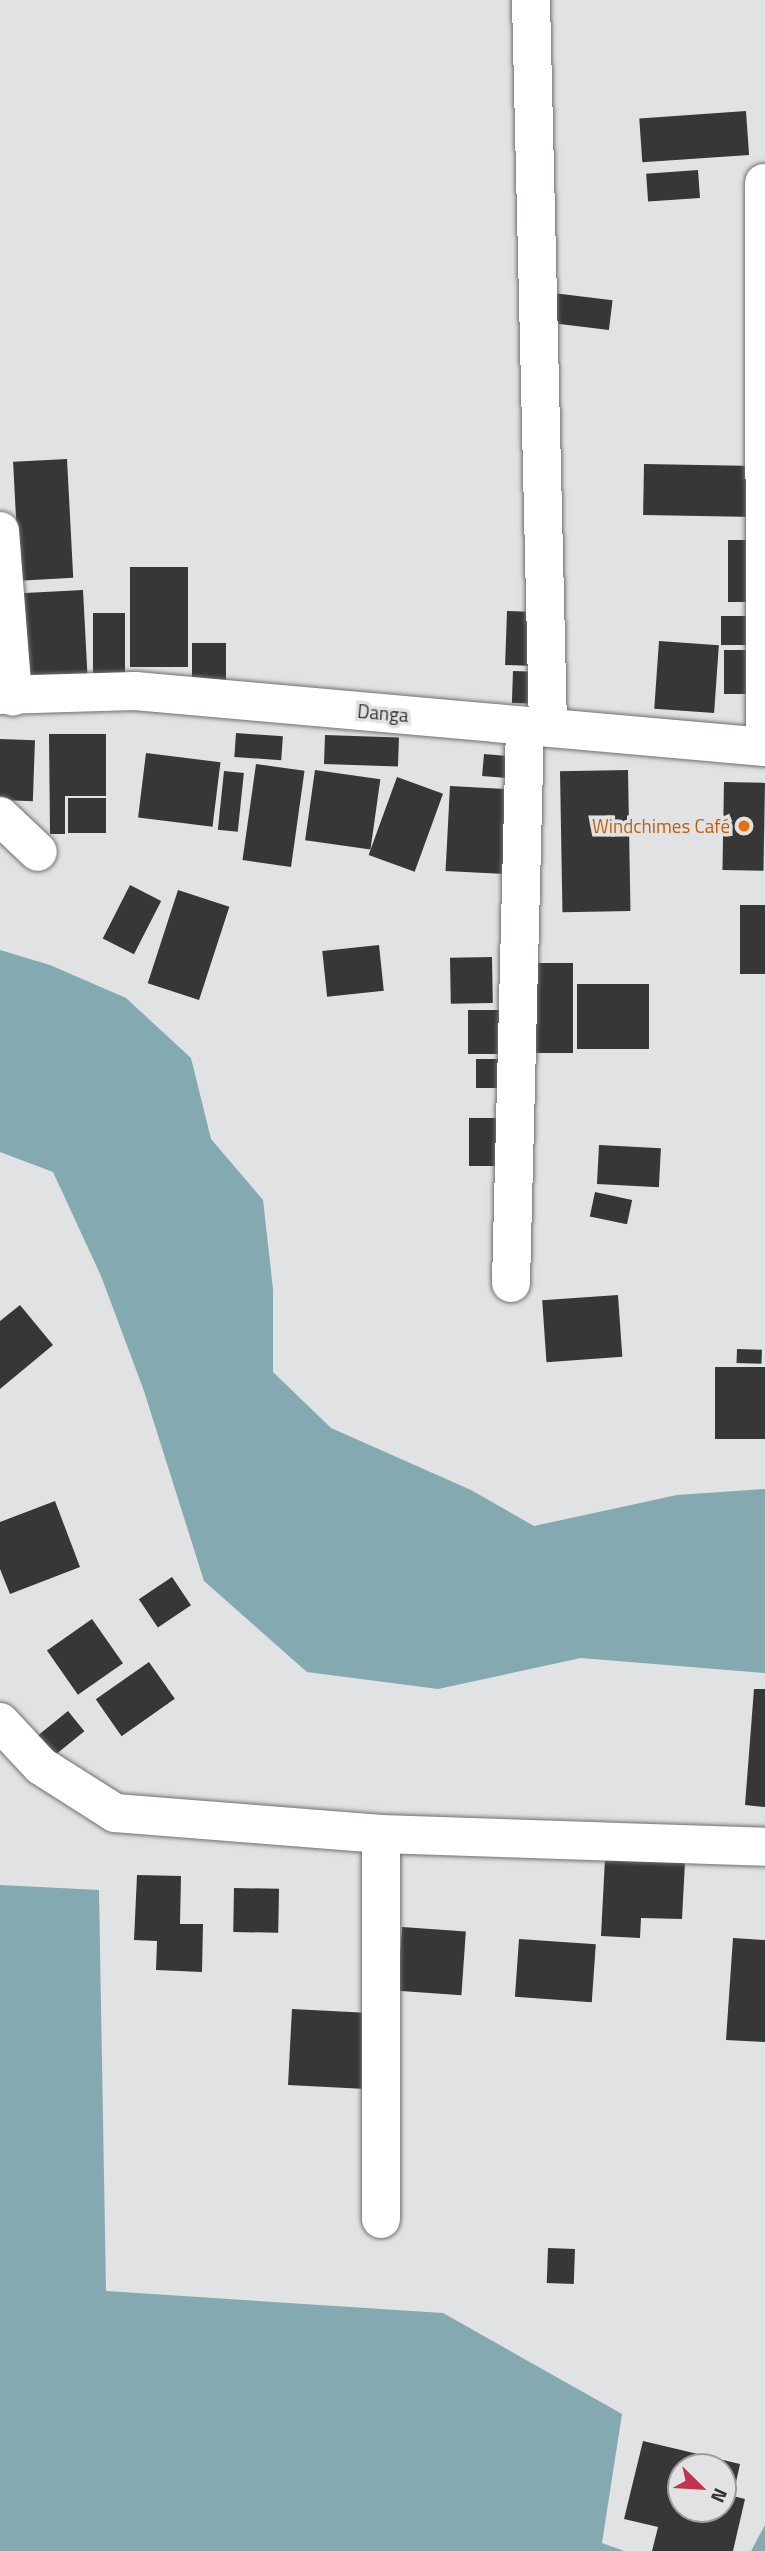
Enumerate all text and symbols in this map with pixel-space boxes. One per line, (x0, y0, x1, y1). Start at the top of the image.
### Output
street label: Danga (356, 699, 410, 727)
place label: Windchimes Café (592, 815, 730, 837)
marker: Windchimes Café (736, 818, 752, 834)
north arrow (667, 2453, 737, 2523)
text: N (704, 2484, 736, 2508)

